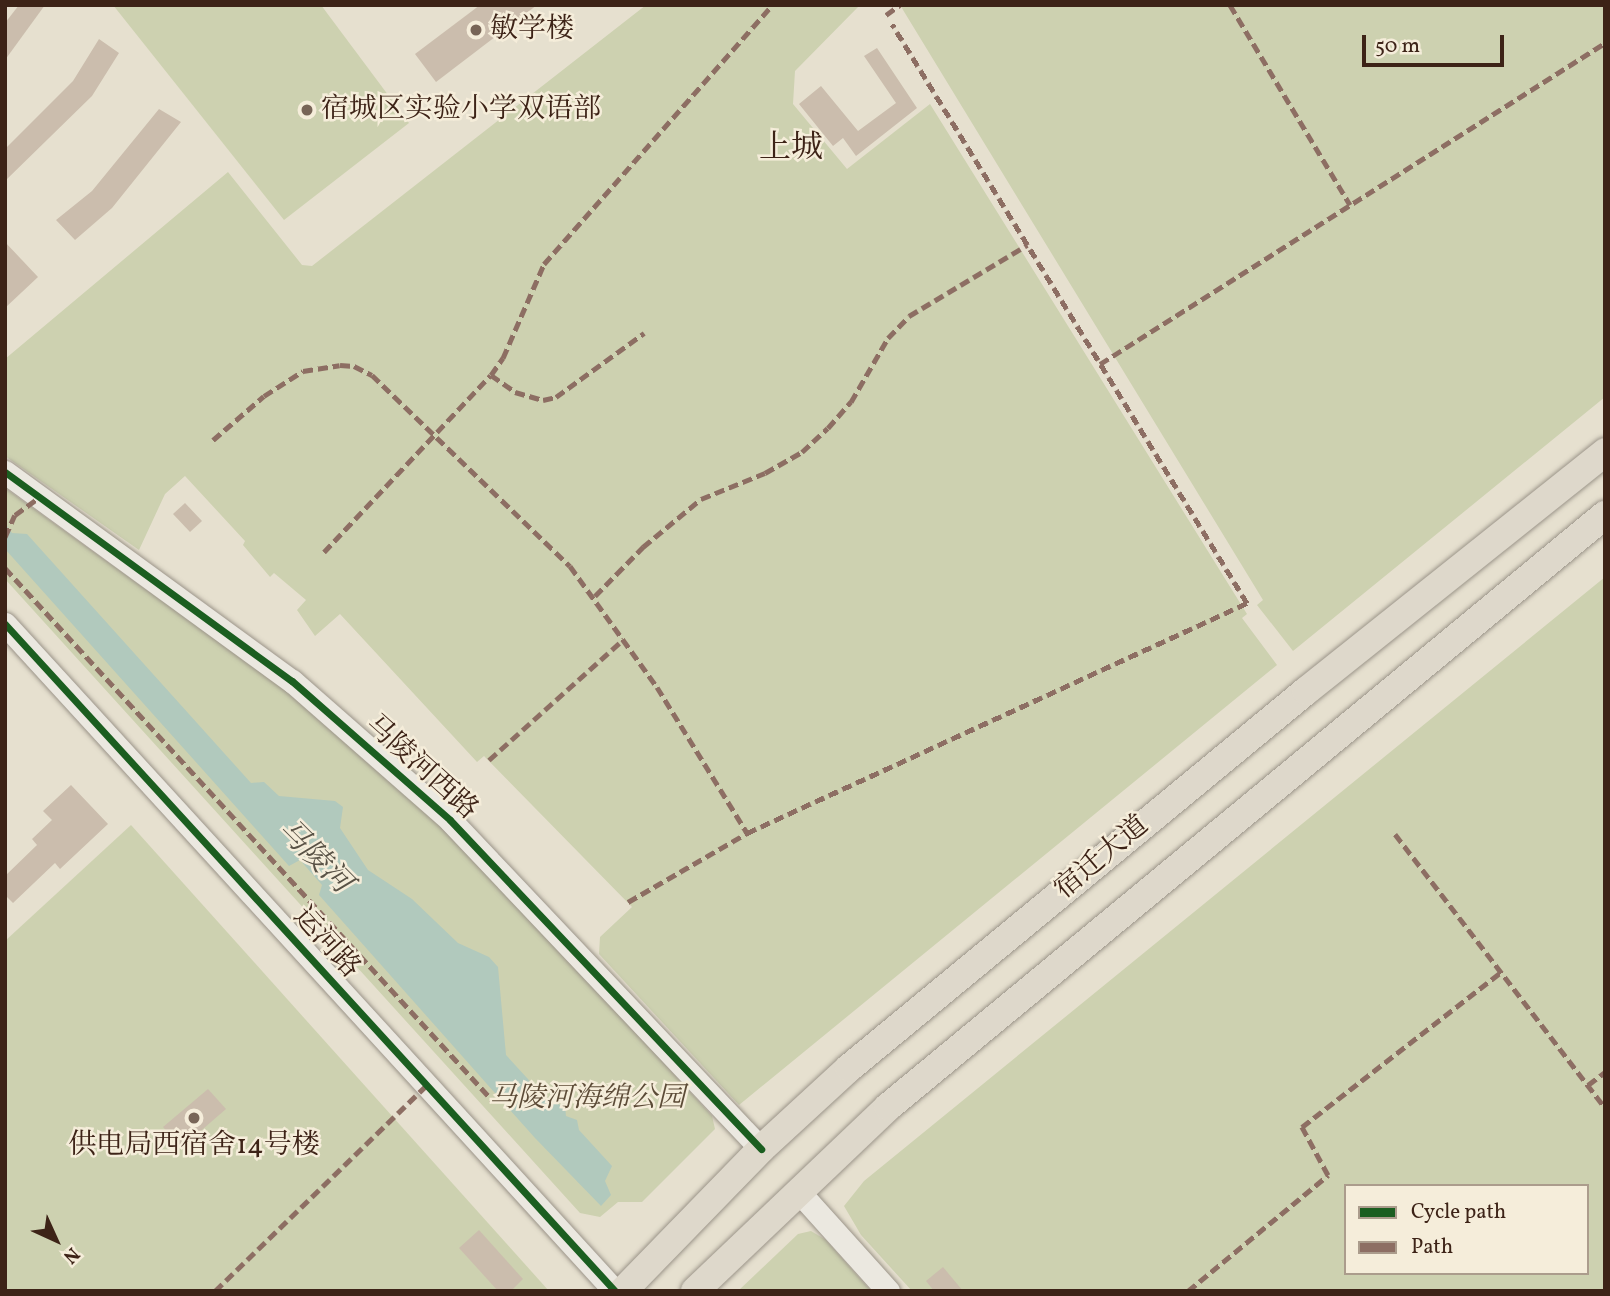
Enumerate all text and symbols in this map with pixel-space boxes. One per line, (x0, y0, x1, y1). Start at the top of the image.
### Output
place label: 敏学楼 (490, 13, 574, 47)
scale bar (1365, 21, 1507, 65)
marker: 敏学楼 (468, 22, 484, 38)
text: 50 m (1375, 32, 1420, 61)
place label: 宿城区实验小学双语部 (321, 93, 601, 127)
marker: 宿城区实验小学双语部 (299, 102, 315, 118)
district label: 上城 (759, 130, 823, 168)
street label: 马陵河西路 (358, 709, 484, 827)
street label: 宿迁大道 (1048, 809, 1156, 907)
water label: 马陵河 (269, 812, 359, 902)
street label: 运河路 (285, 901, 367, 985)
park label: 马陵河海绵公园 (489, 1082, 685, 1116)
marker: 供电局西宿舍14号楼 (186, 1110, 202, 1126)
place label: 供电局西宿舍14号楼 (68, 1129, 320, 1163)
legend (1344, 1184, 1589, 1275)
text: Cycle path (1411, 1198, 1506, 1227)
north arrow (21, 1205, 91, 1275)
text: Path (1411, 1233, 1453, 1262)
text: N (57, 1241, 85, 1269)

